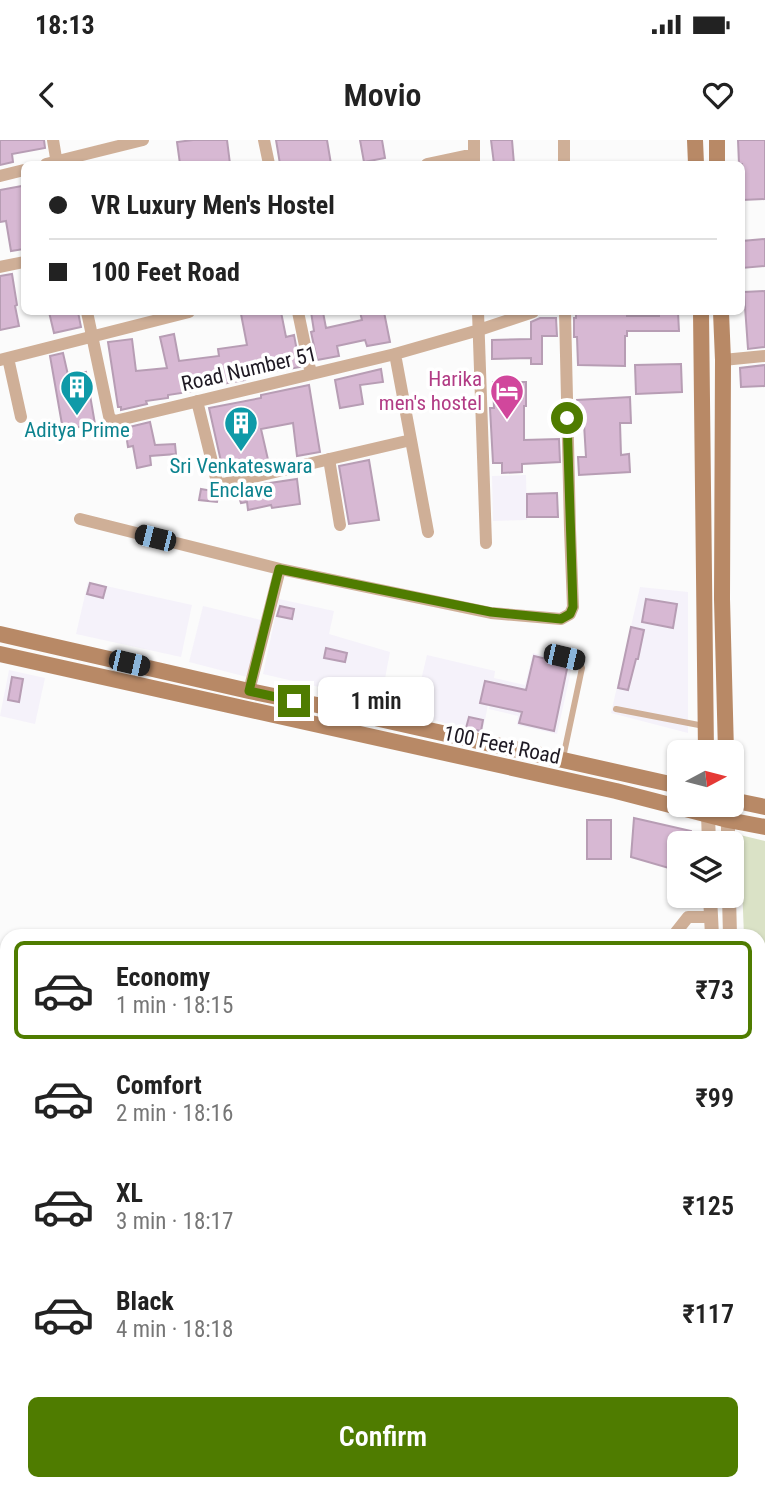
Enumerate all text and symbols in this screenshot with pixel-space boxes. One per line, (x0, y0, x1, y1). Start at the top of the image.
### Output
text: 18:13 (35, 10, 95, 40)
icon: back (28, 76, 66, 114)
text: Movio (344, 76, 422, 114)
icon: heart (699, 76, 737, 114)
text: VR Luxury Men's Hostel (91, 190, 335, 220)
text: 100 Feet Road (91, 257, 240, 287)
street label: Road Number 51 (179, 342, 319, 396)
place label: Harika men's hostel (379, 367, 482, 415)
building icon: Aditya Prime (58, 368, 96, 417)
hotel icon: Harika men's hostel (488, 372, 526, 421)
route start (551, 402, 583, 434)
building icon: Sri Venkateswara Enclave (222, 404, 260, 453)
place label: Aditya Prime (24, 418, 130, 442)
place label: Sri Venkateswara Enclave (169, 454, 313, 502)
car (133, 523, 178, 553)
car (542, 642, 587, 672)
car (107, 648, 152, 678)
callout: 1 min (318, 676, 434, 726)
route end (278, 685, 310, 717)
text: 1 min (351, 688, 401, 715)
street label: 100 Feet Road (441, 721, 563, 769)
north arrow (667, 740, 744, 817)
map controls (667, 740, 744, 908)
button: layers (667, 831, 744, 908)
icon: car (32, 959, 95, 1022)
text: Economy (116, 962, 210, 992)
text: ₹73 (696, 975, 734, 1005)
text: 1 min · 18:15 (116, 992, 233, 1019)
icon: car (32, 1067, 95, 1130)
text: Comfort (116, 1070, 202, 1100)
text: ₹99 (696, 1083, 734, 1113)
text: 2 min · 18:16 (116, 1100, 233, 1127)
icon: car (32, 1175, 95, 1238)
text: XL (116, 1178, 143, 1208)
text: ₹125 (683, 1191, 734, 1221)
text: 3 min · 18:17 (116, 1208, 233, 1235)
icon: car (32, 1283, 95, 1346)
text: Black (116, 1286, 174, 1316)
text: ₹117 (683, 1299, 734, 1329)
text: 4 min · 18:18 (116, 1316, 233, 1343)
button: Confirm (28, 1397, 738, 1477)

